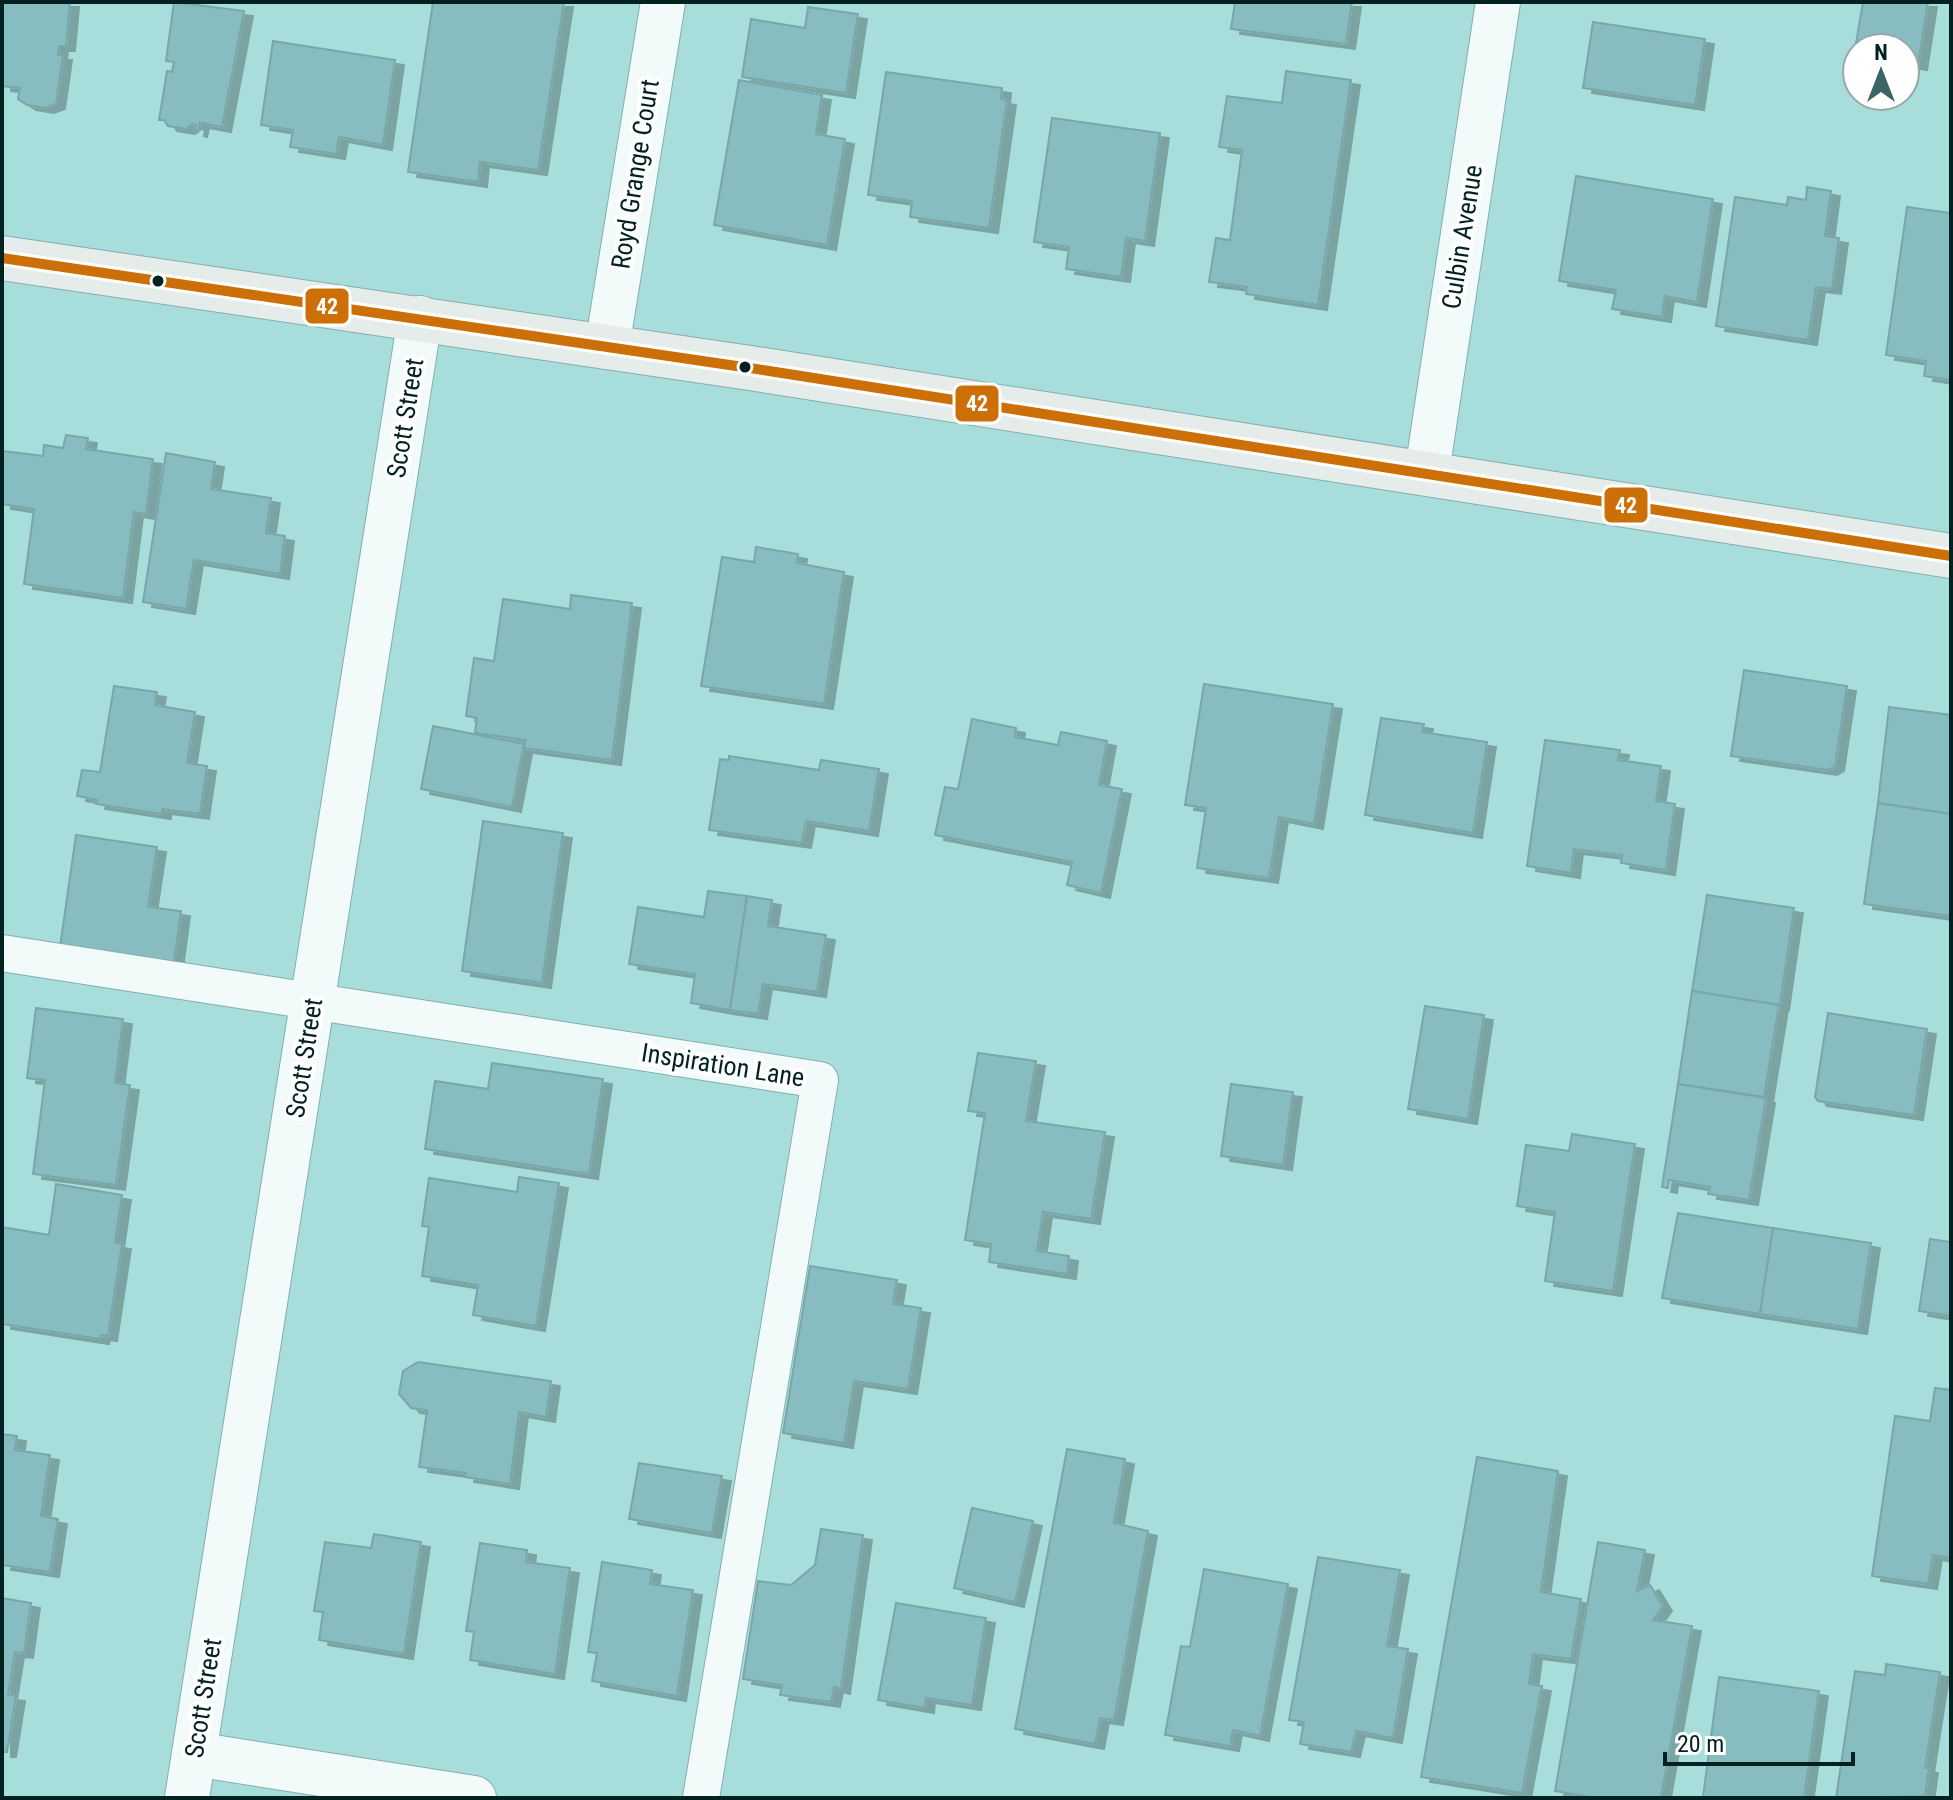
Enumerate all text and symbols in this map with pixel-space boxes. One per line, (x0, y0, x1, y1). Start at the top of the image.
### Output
north arrow (1841, 32, 1921, 112)
text: N (1874, 40, 1888, 65)
street label: Royd Grange Court (605, 77, 665, 271)
street label: Culbin Avenue (1436, 163, 1488, 311)
unlabelled marker (150, 273, 166, 289)
line badge: 42 (304, 287, 350, 325)
text: 42 (316, 294, 338, 319)
street label: Scott Street (381, 356, 429, 480)
unlabelled marker (737, 359, 753, 375)
line badge: 42 (954, 384, 1000, 423)
text: 42 (966, 391, 988, 416)
line badge: 42 (1603, 486, 1649, 524)
text: 42 (1615, 493, 1637, 518)
street label: Scott Street (280, 996, 328, 1120)
street label: Inspiration Lane (639, 1037, 807, 1093)
street label: Scott Street (179, 1636, 227, 1760)
scale bar (1665, 1716, 1853, 1766)
text: 20 m (1677, 1730, 1724, 1758)

